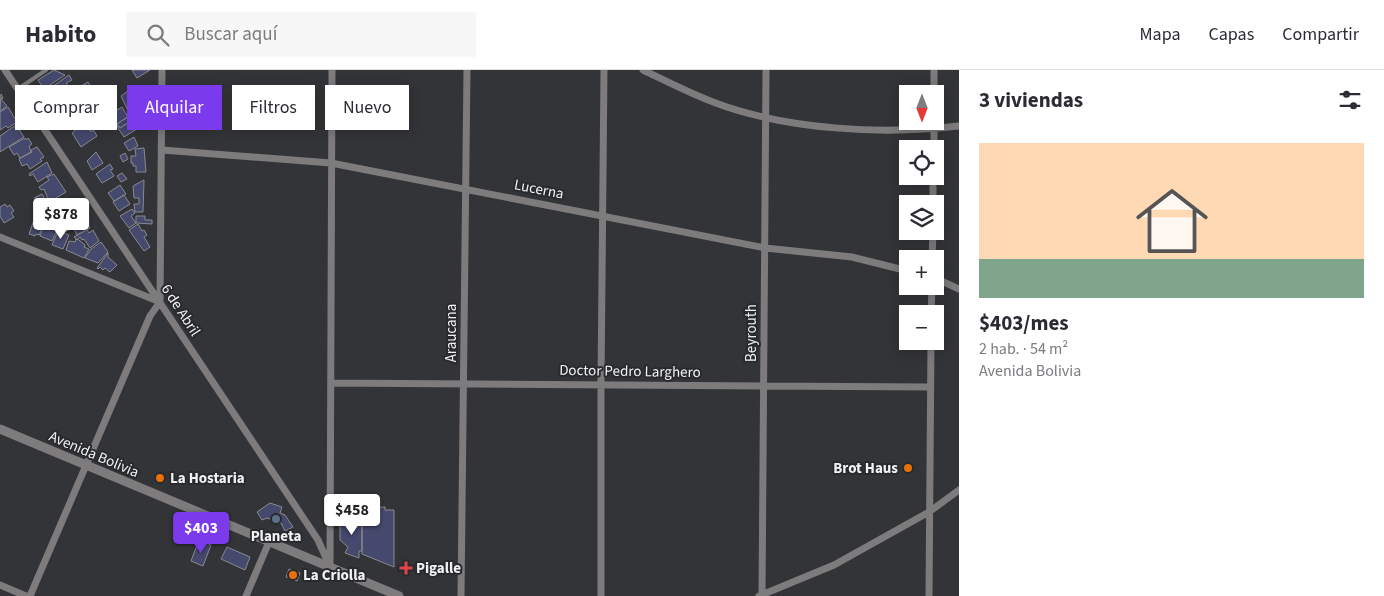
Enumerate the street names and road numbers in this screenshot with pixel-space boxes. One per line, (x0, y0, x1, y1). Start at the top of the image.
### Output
street label: Lucerna (512, 174, 566, 205)
street label: 6 de Abril (156, 280, 205, 341)
street label: Araucana (441, 304, 462, 362)
street label: Beyrouth (741, 304, 762, 362)
street label: Doctor Pedro Larghero (559, 360, 701, 383)
street label: Avenida Bolivia (46, 426, 142, 483)

